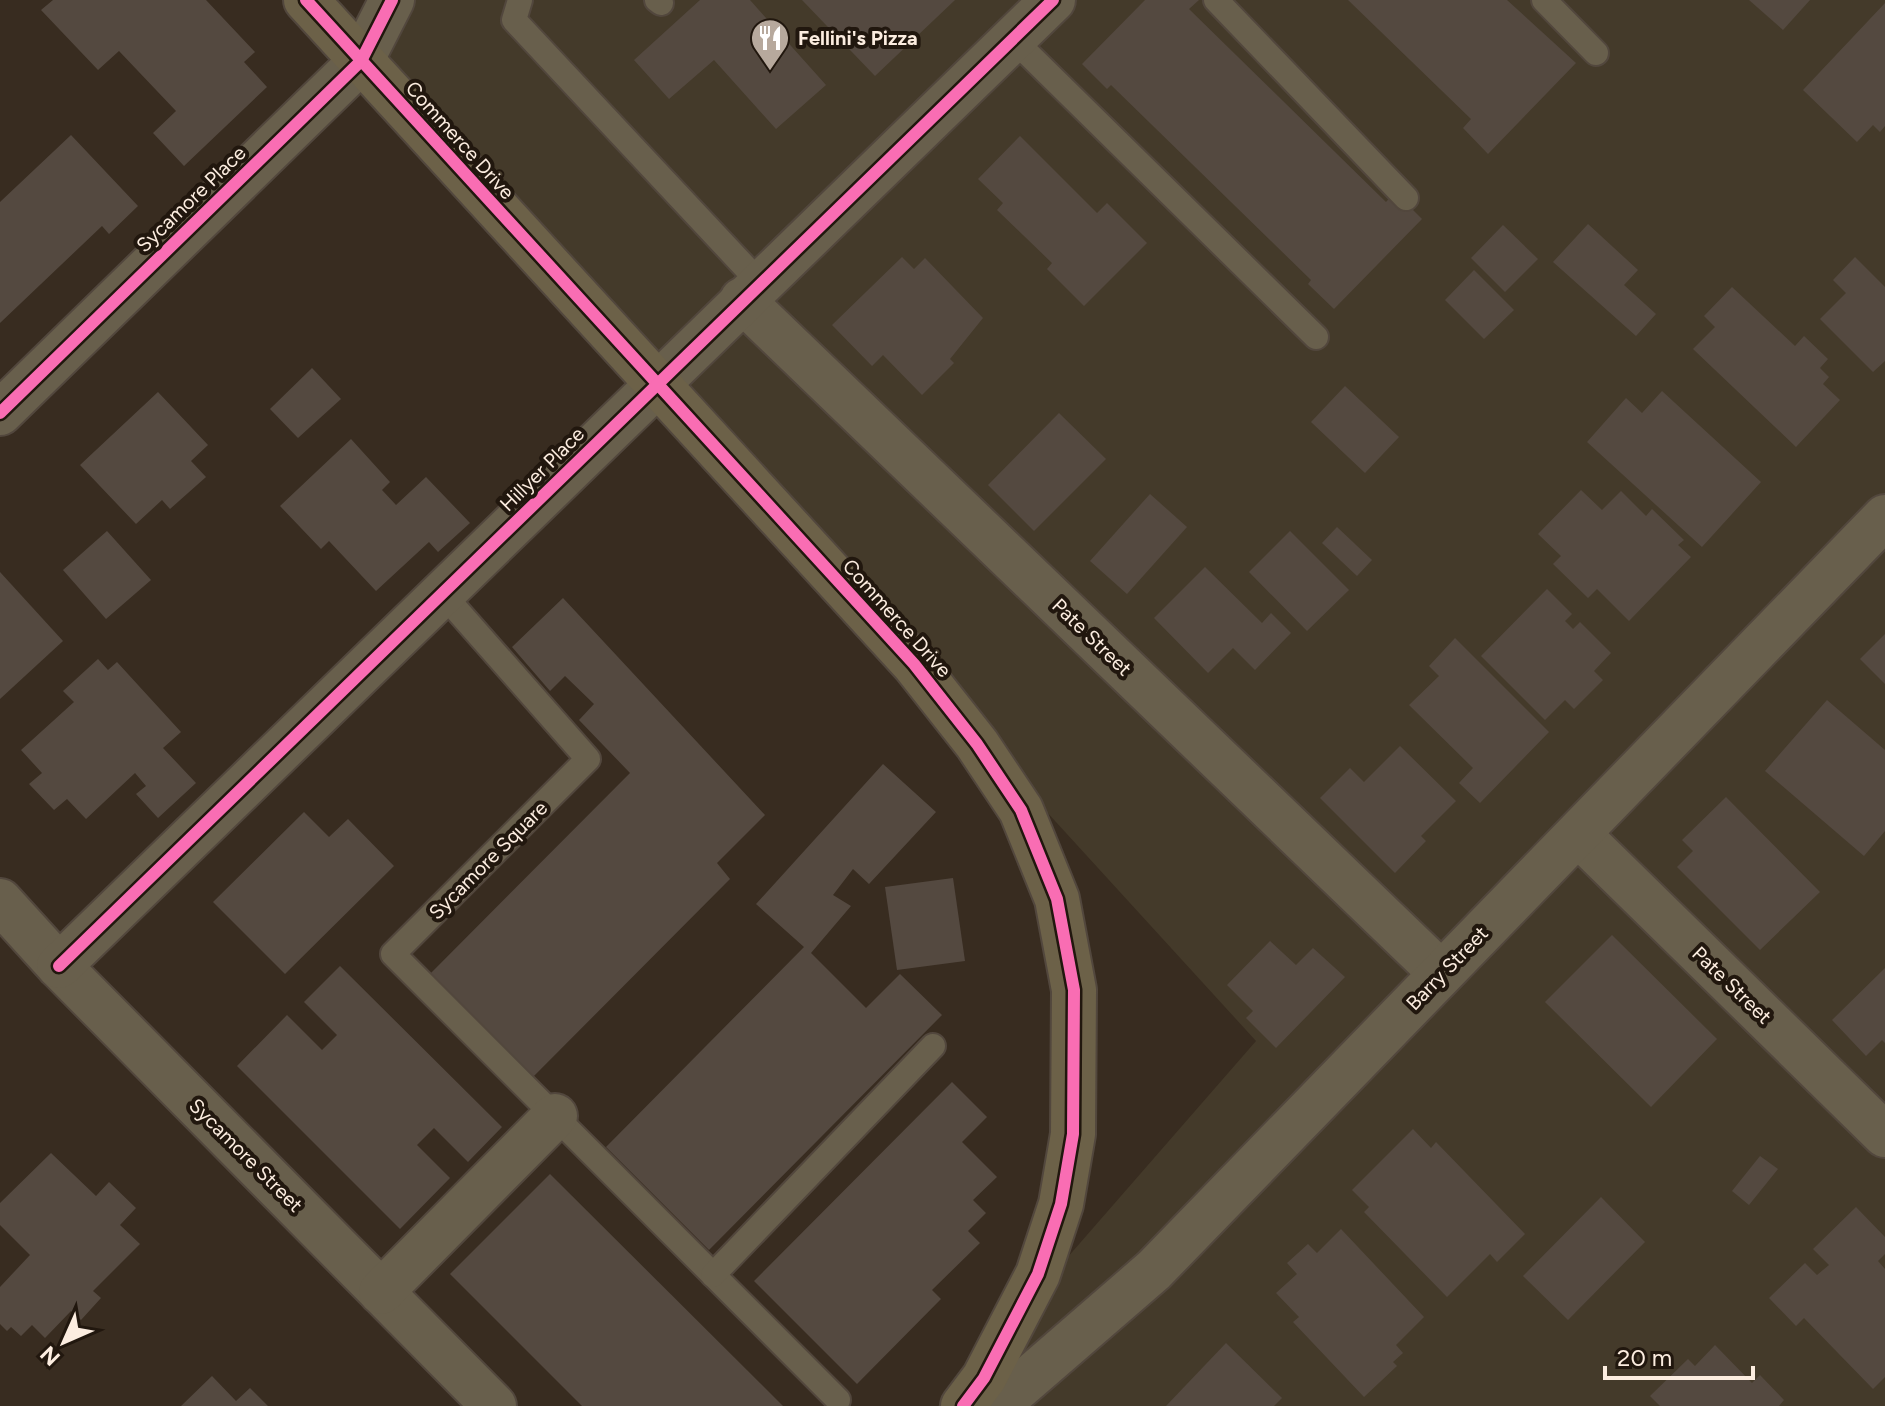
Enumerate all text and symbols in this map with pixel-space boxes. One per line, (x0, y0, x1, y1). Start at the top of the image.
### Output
restaurant icon: Fellini's Pizza (749, 17, 791, 72)
place label: Fellini's Pizza (798, 26, 918, 50)
street label: Commerce Drive (401, 76, 519, 204)
street label: Sycamore Place (131, 141, 251, 257)
street label: Hillyer Place (495, 422, 589, 516)
street label: Commerce Drive (838, 554, 956, 682)
street label: Pate Street (1047, 593, 1137, 681)
street label: Sycamore Square (424, 796, 552, 924)
street label: Barry Street (1401, 921, 1493, 1015)
street label: Pate Street (1687, 941, 1777, 1029)
street label: Sycamore Street (184, 1093, 308, 1217)
north arrow (24, 1302, 104, 1382)
scale bar (1605, 1330, 1753, 1380)
text: N (35, 1340, 66, 1371)
text: 20 m (1617, 1343, 1672, 1372)

